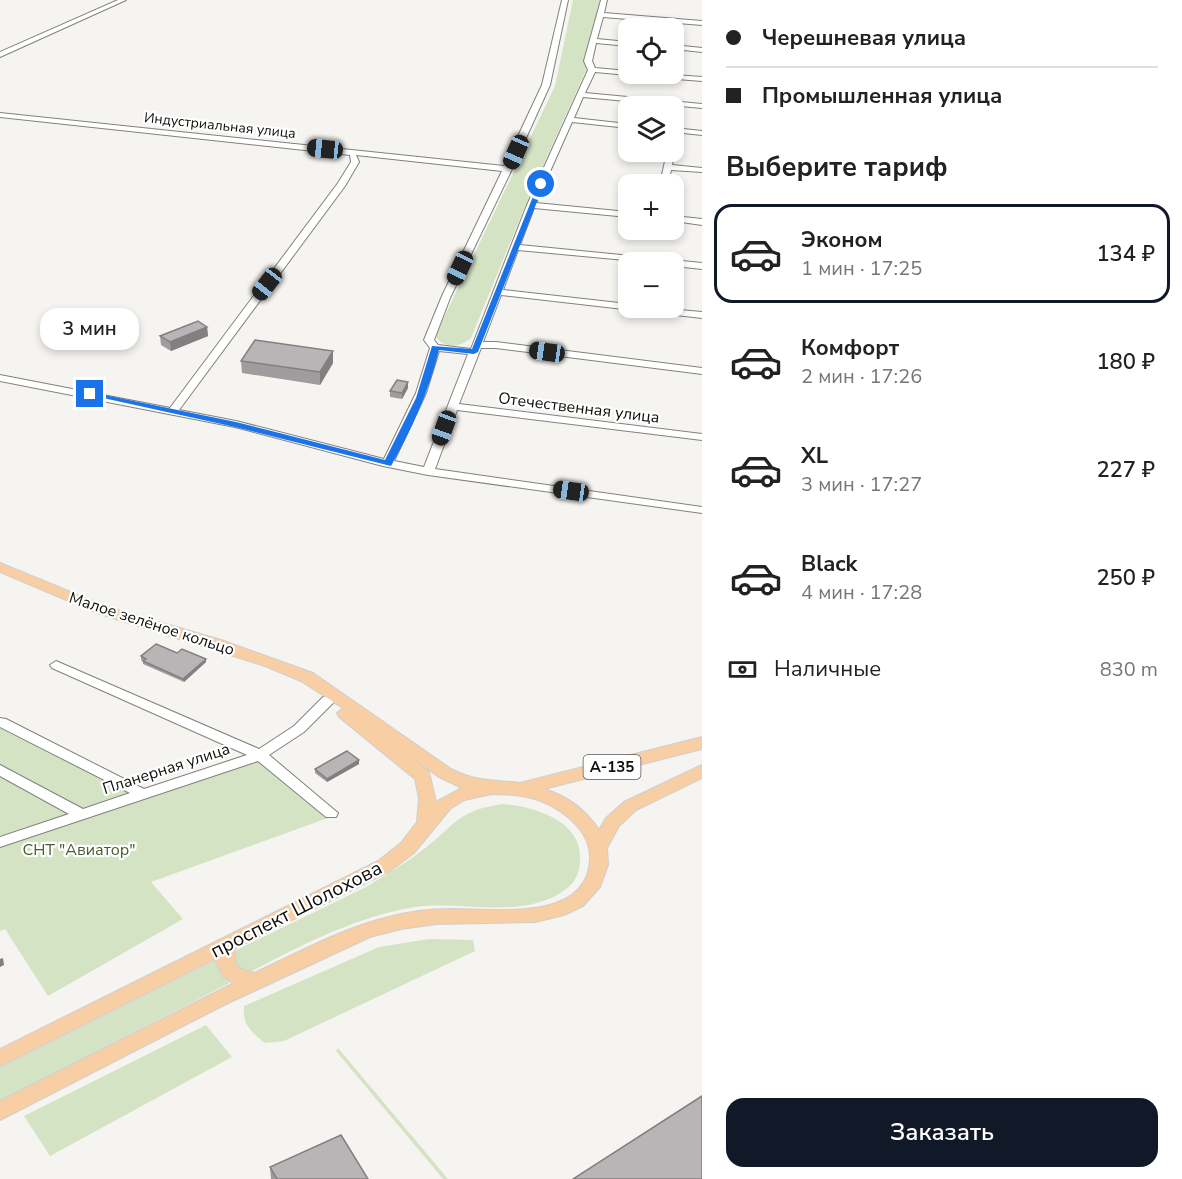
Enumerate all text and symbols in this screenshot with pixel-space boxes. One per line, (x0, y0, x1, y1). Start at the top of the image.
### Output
map controls (618, 18, 684, 318)
button: locate (618, 18, 684, 84)
text: Черешневая улица (762, 23, 966, 53)
text: Промышленная улица (762, 81, 1002, 111)
button: layers (618, 96, 684, 162)
street label: Индустриальная улица (143, 108, 297, 143)
car (500, 132, 532, 172)
car (306, 138, 344, 160)
text: Выберите тариф (726, 149, 948, 186)
route start (527, 170, 554, 197)
button: + (618, 174, 684, 240)
text: Эконом (801, 225, 883, 255)
icon: car (729, 227, 783, 281)
text: 134 ₽ (1096, 239, 1155, 269)
car (444, 248, 476, 288)
button: − (618, 252, 684, 318)
text: 1 мин · 17:25 (801, 255, 922, 282)
car (249, 264, 285, 304)
callout: 3 мин (40, 307, 140, 349)
text: 3 мин (62, 315, 117, 342)
text: Комфорт (801, 333, 899, 363)
icon: car (729, 335, 783, 389)
car (528, 341, 566, 363)
text: 180 ₽ (1096, 347, 1155, 377)
text: 2 мин · 17:26 (801, 363, 922, 390)
route end (76, 380, 103, 407)
street label: Отечественная улица (497, 387, 661, 429)
car (429, 408, 459, 448)
text: XL (801, 441, 828, 471)
icon: car (729, 443, 783, 497)
text: 227 ₽ (1096, 455, 1155, 485)
text: 3 мин · 17:27 (801, 471, 922, 498)
car (552, 480, 590, 502)
text: Black (801, 549, 857, 579)
icon: car (729, 551, 783, 605)
text: 250 ₽ (1096, 563, 1155, 593)
text: 4 мин · 17:28 (801, 579, 922, 606)
street label: Малое зелёное кольцо (66, 587, 237, 661)
icon: cash (726, 653, 759, 686)
text: Наличные (774, 654, 881, 684)
text: 830 m (1100, 656, 1158, 683)
street label: Планерная улица (100, 738, 233, 800)
road number: А-135 (584, 755, 640, 779)
park label: СНТ "Авиатор" (22, 839, 136, 861)
street label: проспект Шолохова (206, 854, 387, 965)
button: Заказать (726, 1098, 1158, 1167)

